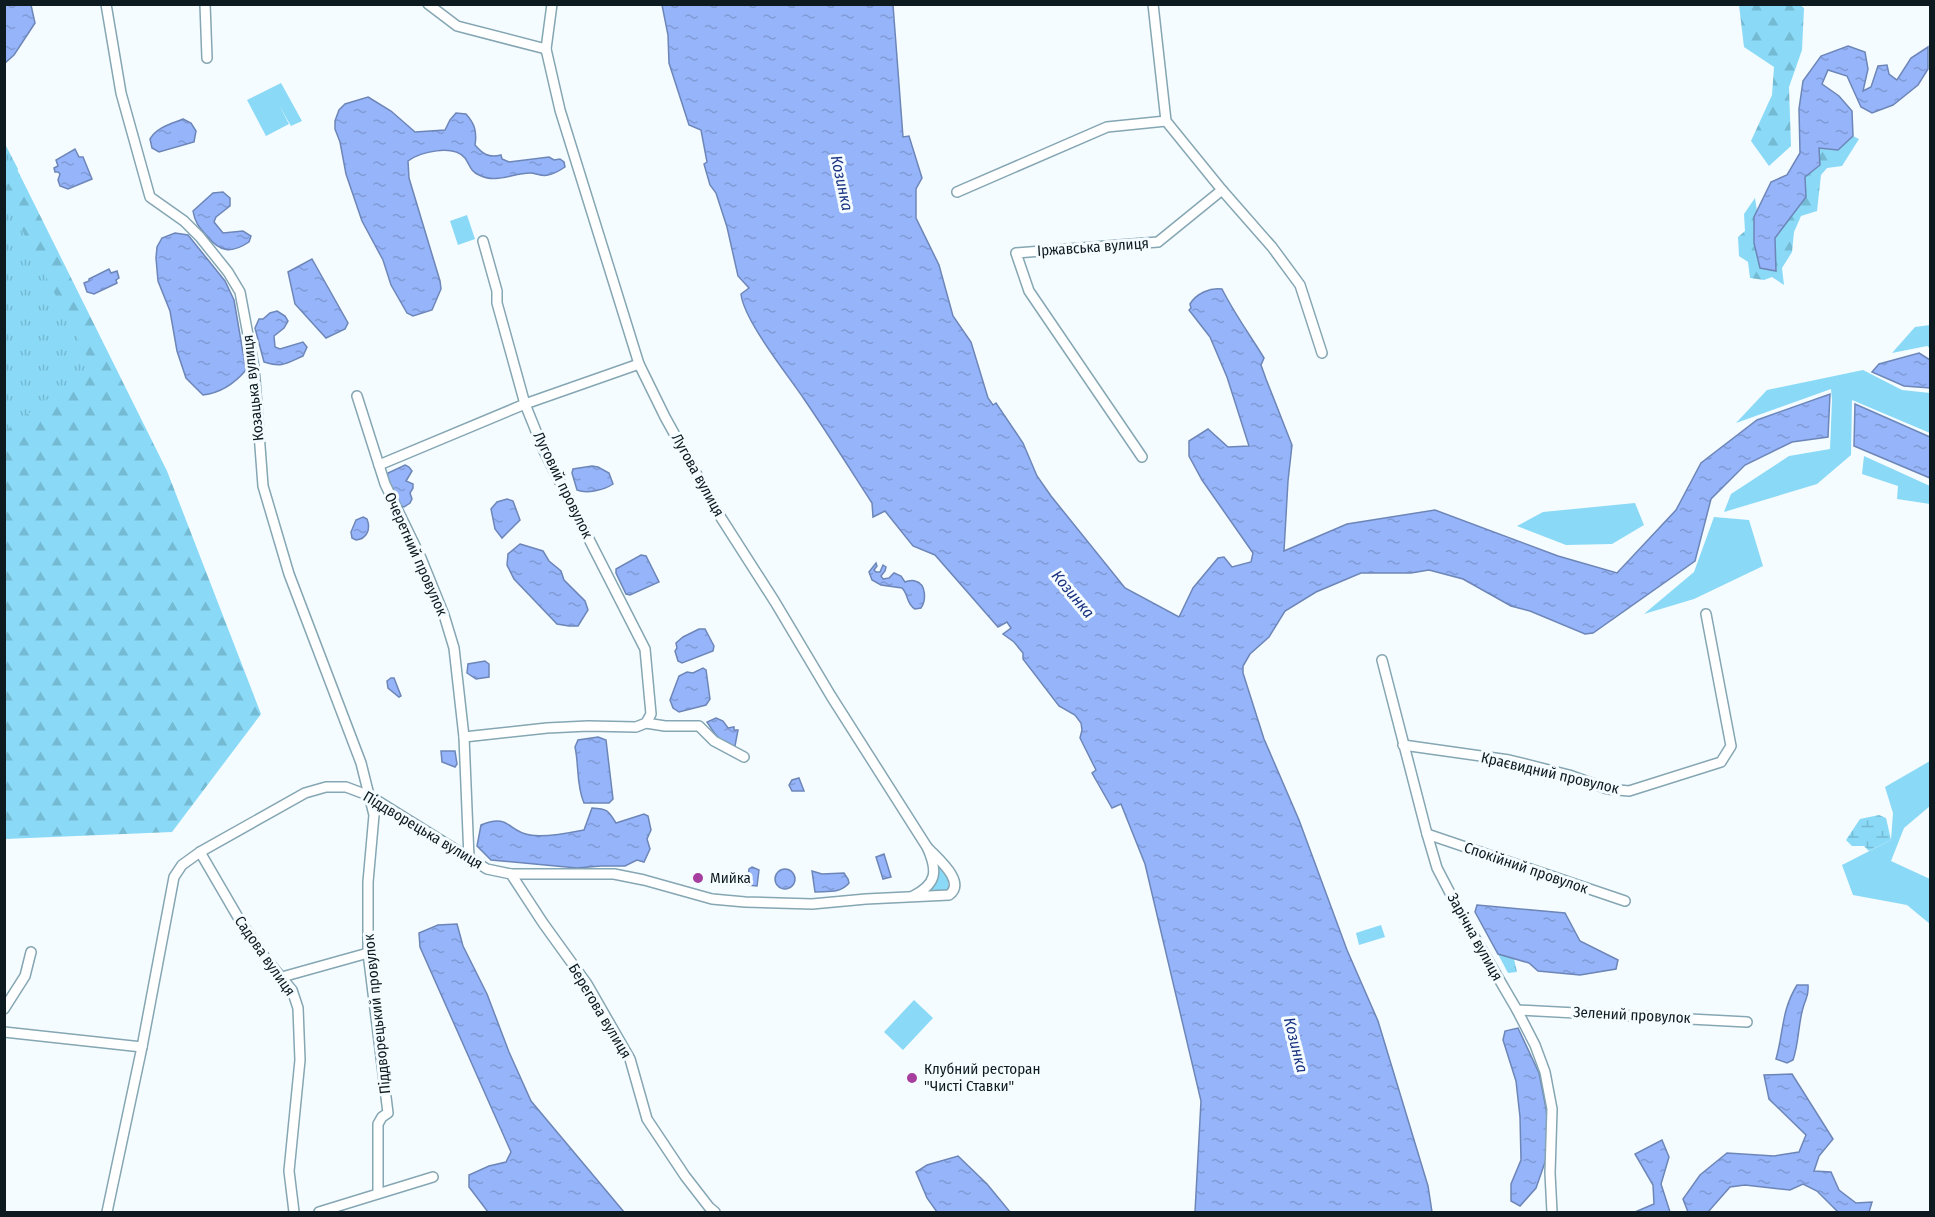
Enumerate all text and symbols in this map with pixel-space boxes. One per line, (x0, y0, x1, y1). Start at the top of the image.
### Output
water label: Козинка (827, 154, 857, 212)
street label: Іржавська вулиця (1036, 234, 1150, 260)
street label: Козацька вулиця (238, 334, 268, 442)
street label: Луговий провулок (529, 429, 597, 541)
street label: Лугова вулиця (668, 430, 728, 520)
street label: Очеретний провулок (381, 489, 451, 619)
water label: Козинка (1048, 566, 1098, 622)
street label: Краєвидний провулок (1479, 748, 1621, 798)
street label: Піддворецька вулиця (360, 787, 486, 873)
street label: Спокійний провулок (1462, 838, 1590, 898)
place label: Мийка (710, 869, 751, 887)
marker: Мийка (691, 871, 705, 885)
street label: Зарічна вулиця (1443, 890, 1507, 984)
street label: Садова вулиця (231, 913, 299, 999)
street label: Піддворецький провулок (360, 933, 394, 1095)
street label: Берегова вулиця (565, 960, 635, 1062)
street label: Зелений провулок (1573, 1003, 1691, 1027)
water label: Козинка (1280, 1015, 1312, 1075)
place label: Клубний ресторан "Чисті Ставки" (924, 1060, 1040, 1095)
marker: Клубний ресторан "Чисті Ставки" (905, 1071, 919, 1085)

